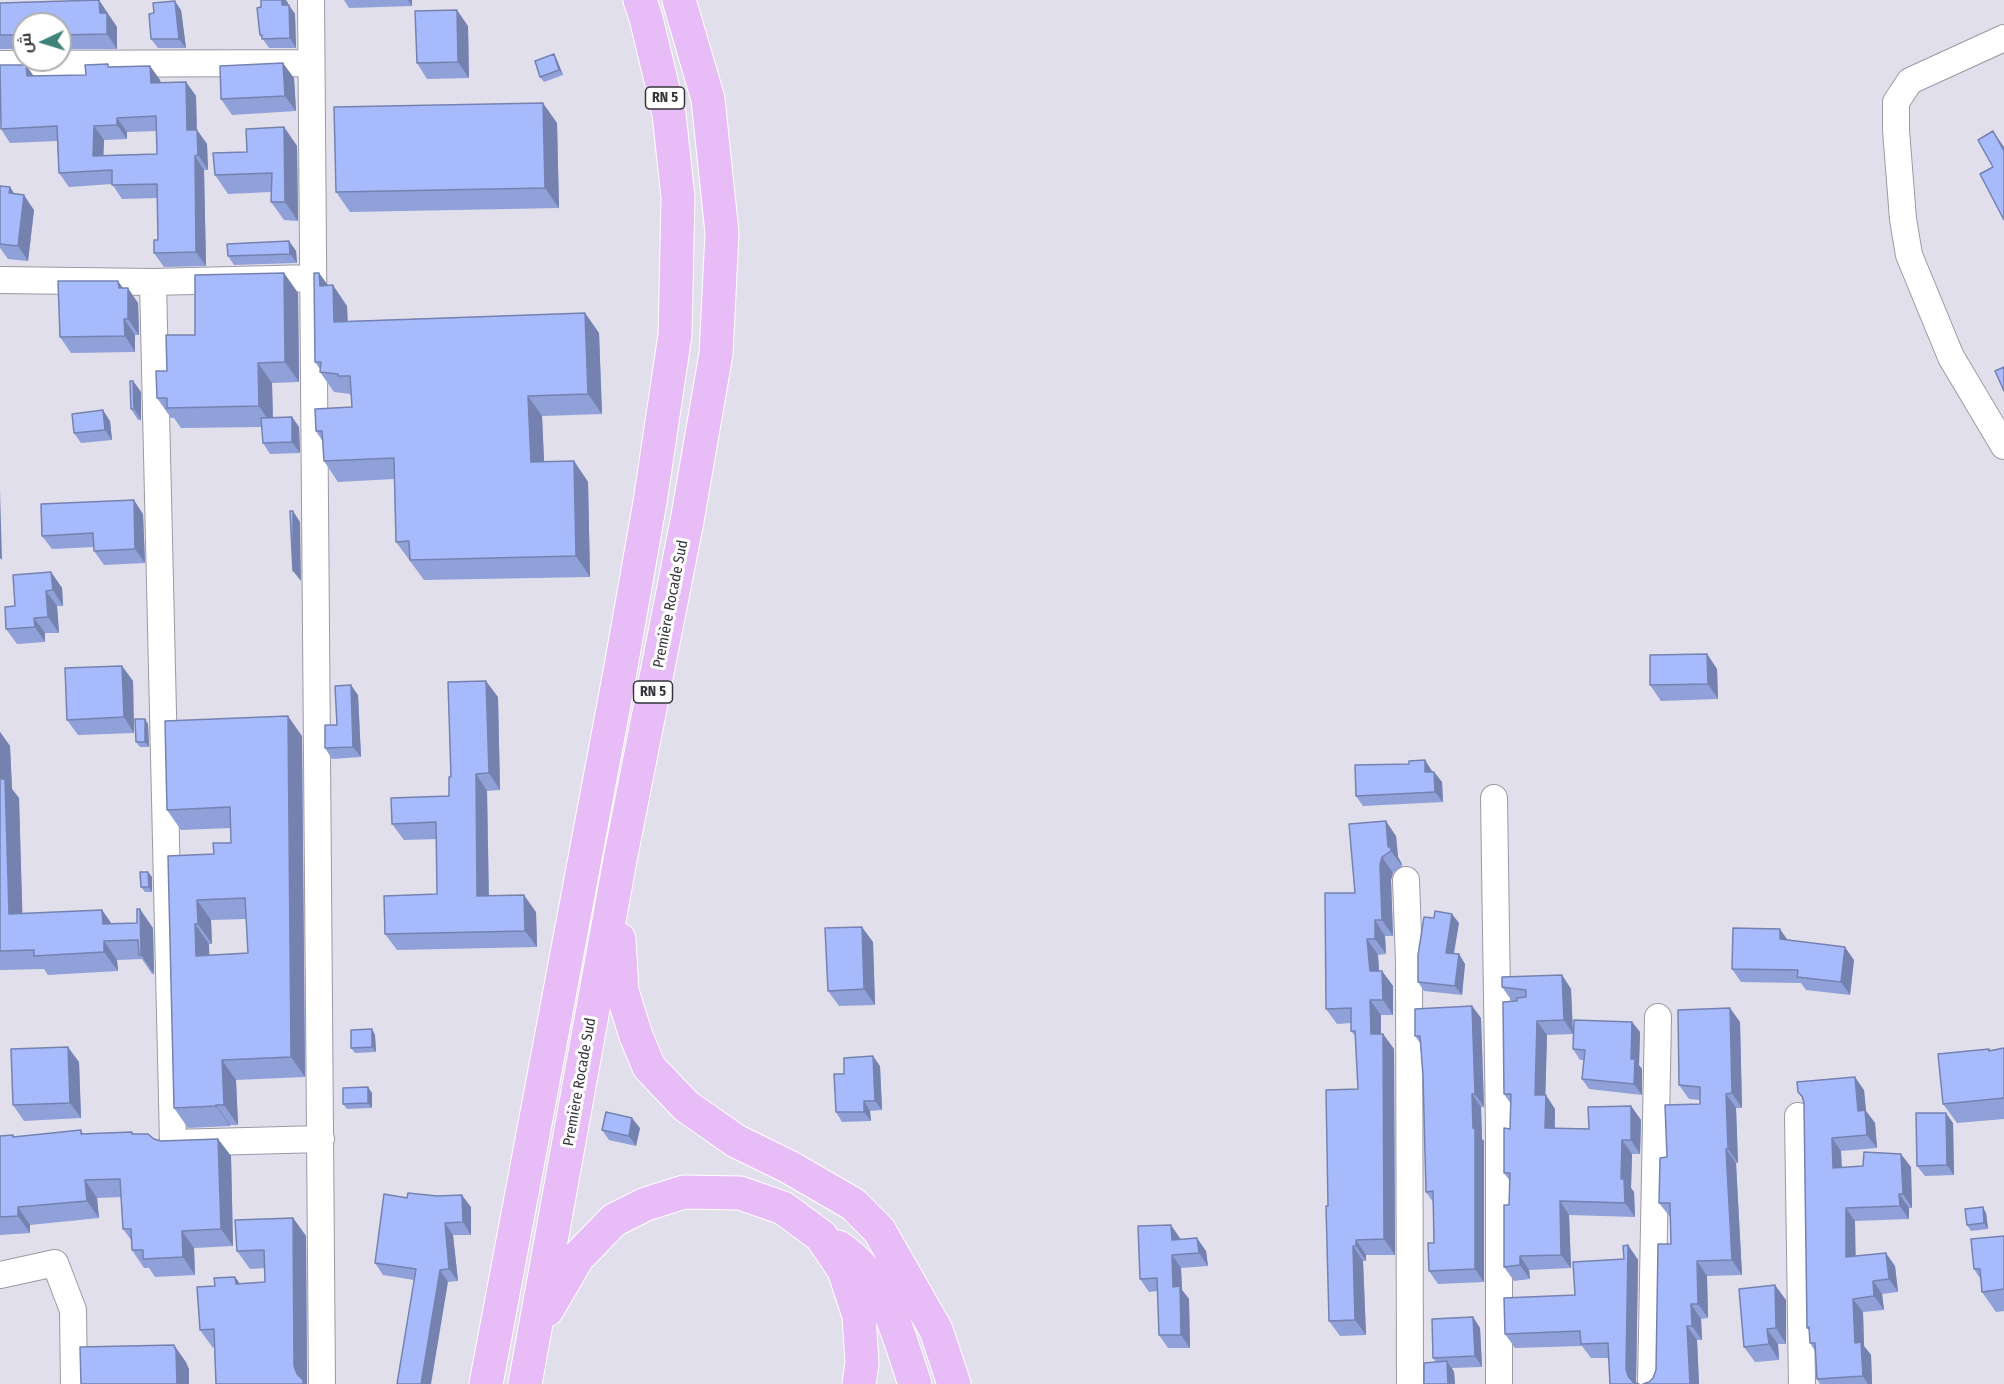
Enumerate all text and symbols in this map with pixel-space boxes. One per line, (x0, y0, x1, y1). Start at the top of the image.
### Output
north arrow (12, 12, 72, 72)
text: ش (15, 32, 36, 54)
road number: RN 5 (646, 87, 684, 109)
street label: Première Rocade Sud (650, 538, 692, 670)
road number: RN 5 (634, 681, 672, 703)
street label: Première Rocade Sud (560, 1016, 600, 1148)

